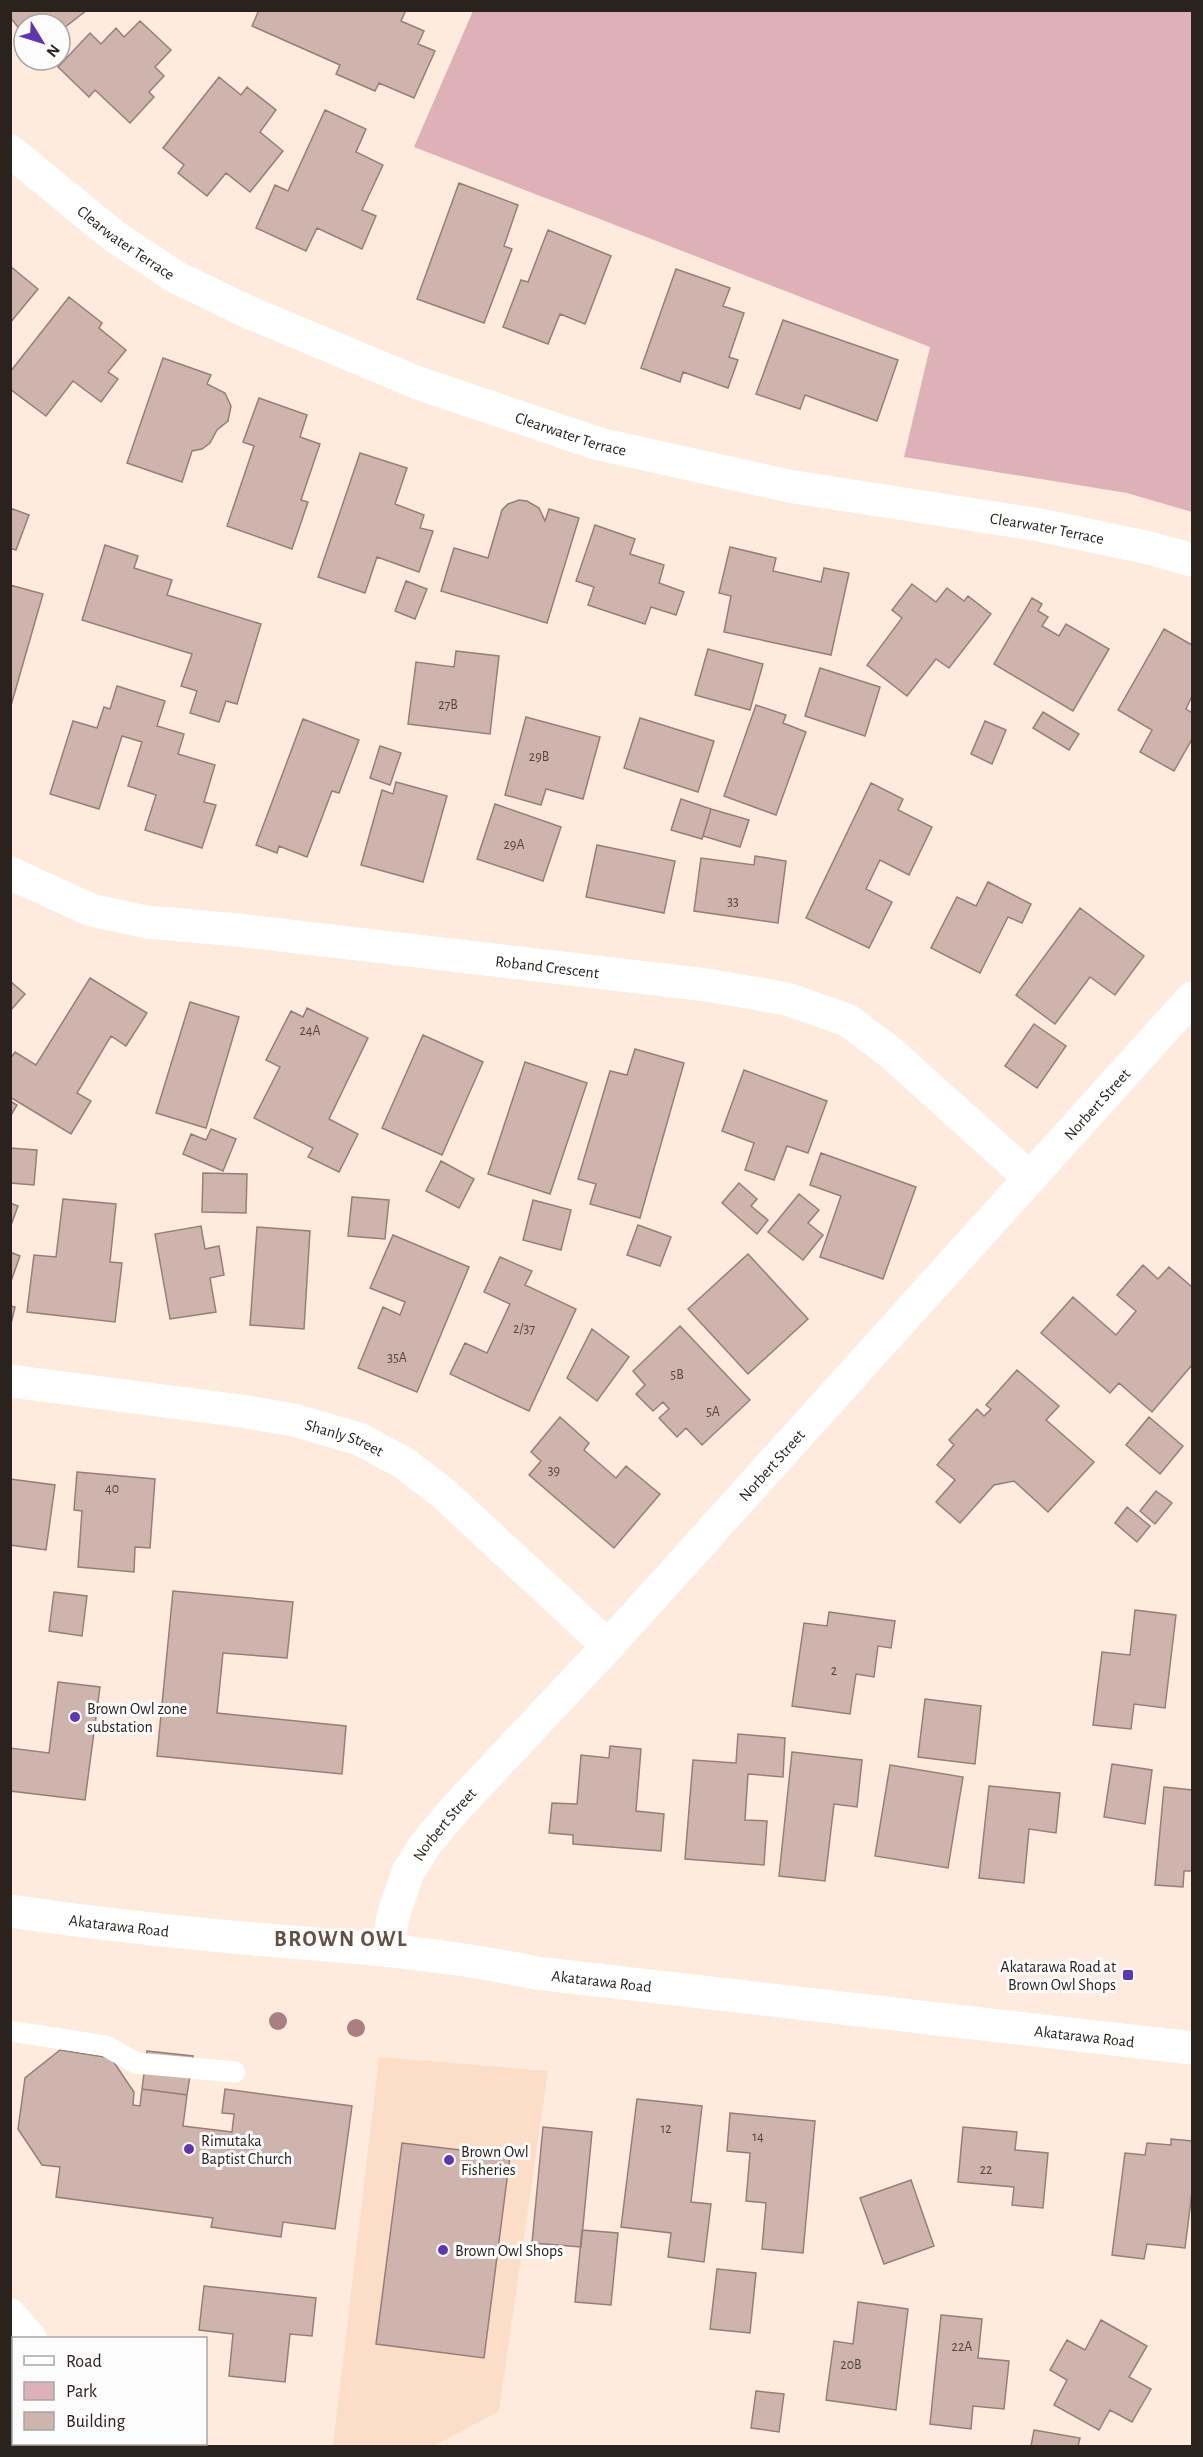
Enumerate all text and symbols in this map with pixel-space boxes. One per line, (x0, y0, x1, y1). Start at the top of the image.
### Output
north arrow (12, 12, 72, 72)
text: N (43, 41, 63, 60)
street label: Clearwater Terrace (74, 203, 177, 283)
street label: Clearwater Terrace (513, 409, 628, 459)
street label: Clearwater Terrace (989, 510, 1105, 547)
house number: 27B (438, 698, 458, 712)
house number: 29B (529, 750, 549, 764)
house number: 29A (503, 838, 525, 852)
house number: 33 (727, 895, 739, 909)
street label: Roband Crescent (494, 953, 600, 981)
house number: 24A (299, 1024, 321, 1038)
street label: Norbert Street (1061, 1066, 1133, 1143)
house number: 2/37 (513, 1322, 535, 1336)
house number: 35A (387, 1351, 407, 1365)
house number: 5B (670, 1368, 684, 1382)
house number: 5A (706, 1405, 720, 1419)
street label: Shanly Street (303, 1417, 386, 1460)
street label: Norbert Street (736, 1427, 808, 1504)
house number: 39 (548, 1464, 560, 1478)
house number: 40 (105, 1482, 119, 1496)
house number: 2 (831, 1664, 837, 1678)
place label: Brown Owl zone substation (87, 1701, 187, 1735)
marker: Brown Owl zone substation (68, 1710, 82, 1724)
street label: Norbert Street (410, 1785, 480, 1864)
street label: Akatarawa Road (68, 1912, 170, 1940)
district label: BROWN OWL (274, 1928, 408, 1950)
place label: Akatarawa Road at Brown Owl Shops (1000, 1959, 1116, 1993)
street label: Akatarawa Road (551, 1968, 652, 1995)
marker: Akatarawa Road at Brown Owl Shops (1121, 1968, 1135, 1982)
street label: Akatarawa Road (1034, 2023, 1135, 2050)
house number: 12 (660, 2122, 672, 2136)
house number: 14 (752, 2130, 764, 2144)
place label: Rimutaka Baptist Church (201, 2133, 292, 2167)
marker: Rimutaka Baptist Church (182, 2142, 196, 2156)
place label: Brown Owl Fisheries (461, 2144, 529, 2178)
marker: Brown Owl Fisheries (442, 2153, 456, 2167)
house number: 22 (980, 2163, 992, 2177)
marker: Brown Owl Shops (436, 2243, 450, 2257)
place label: Brown Owl Shops (455, 2243, 563, 2259)
legend (12, 2337, 207, 2445)
house number: 22A (952, 2340, 972, 2354)
text: Road (66, 2353, 102, 2371)
house number: 20B (840, 2358, 862, 2372)
text: Park (66, 2383, 98, 2401)
text: Building (66, 2413, 126, 2431)

